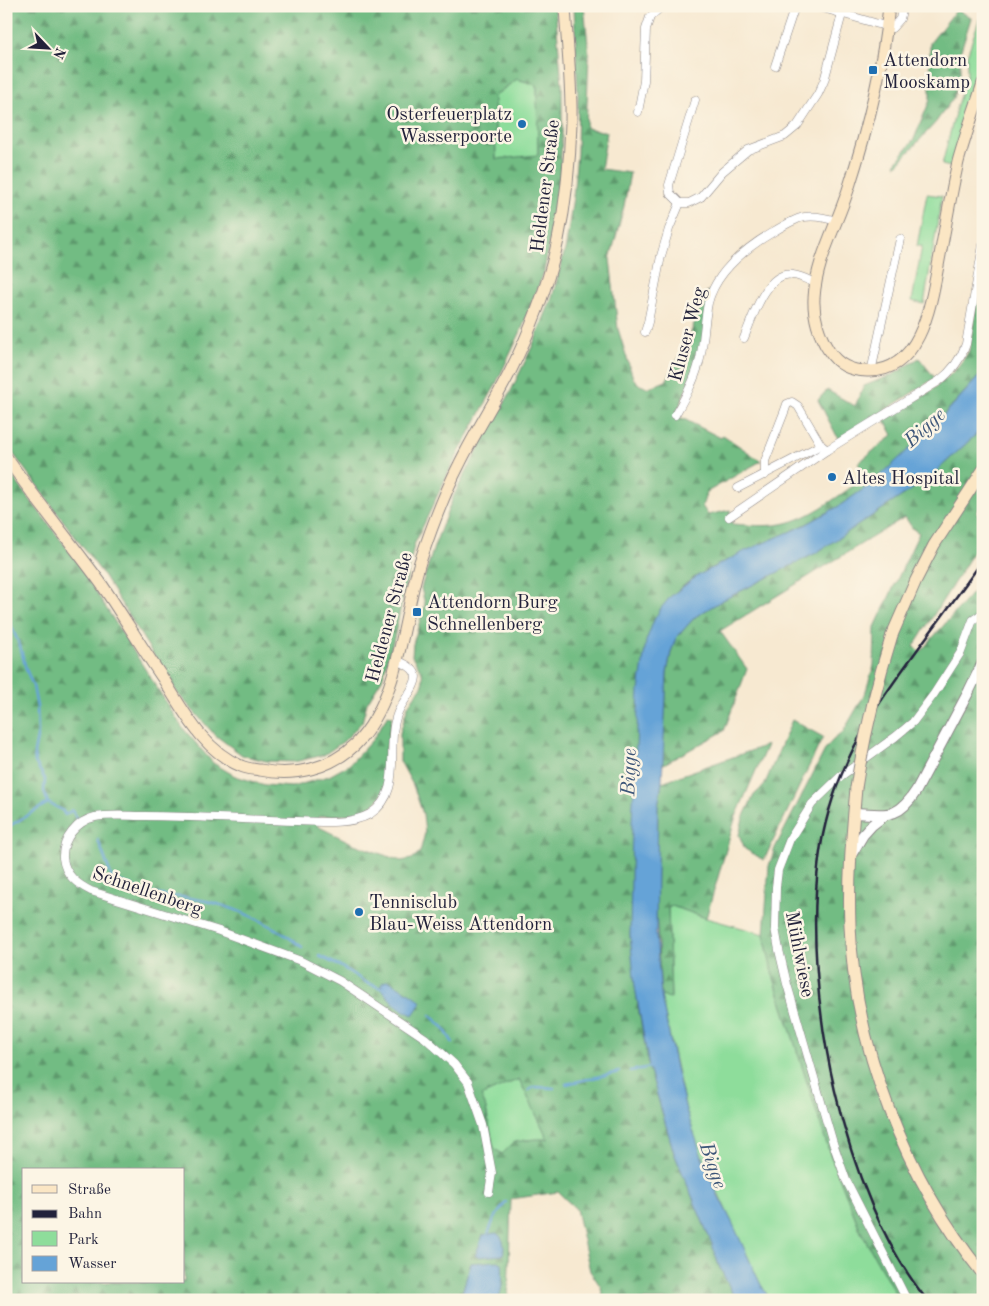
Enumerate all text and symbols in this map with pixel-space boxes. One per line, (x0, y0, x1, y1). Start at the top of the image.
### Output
north arrow (22, 22, 72, 72)
text: N (50, 45, 67, 61)
place label: Attendorn Mooskamp (883, 52, 970, 93)
marker: Attendorn Mooskamp (867, 64, 879, 76)
place label: Osterfeuerplatz Wasserpoorte (386, 106, 512, 147)
marker: Osterfeuerplatz Wasserpoorte (516, 118, 528, 130)
street label: Heldener Straße (529, 119, 564, 254)
street label: Kluser Weg (667, 285, 710, 384)
water label: Bigge (900, 405, 950, 453)
place label: Altes Hospital (842, 470, 959, 489)
marker: Altes Hospital (826, 471, 838, 483)
street label: Heldener Straße (364, 550, 417, 685)
place label: Attendorn Burg Schnellenberg (427, 594, 559, 635)
marker: Attendorn Burg Schnellenberg (411, 606, 423, 618)
water label: Bigge (619, 748, 641, 797)
street label: Schnellenberg (90, 865, 205, 920)
place label: Tennisclub Blau-Weiss Attendorn (369, 894, 552, 935)
marker: Tennisclub Blau-Weiss Attendorn (353, 906, 365, 918)
street label: Mühlwiese (781, 910, 816, 999)
water label: Bigge (695, 1139, 729, 1192)
legend (22, 1168, 185, 1284)
text: Straße (68, 1183, 111, 1198)
text: Bahn (68, 1207, 102, 1222)
text: Park (68, 1233, 99, 1248)
text: Wasser (68, 1257, 116, 1272)

